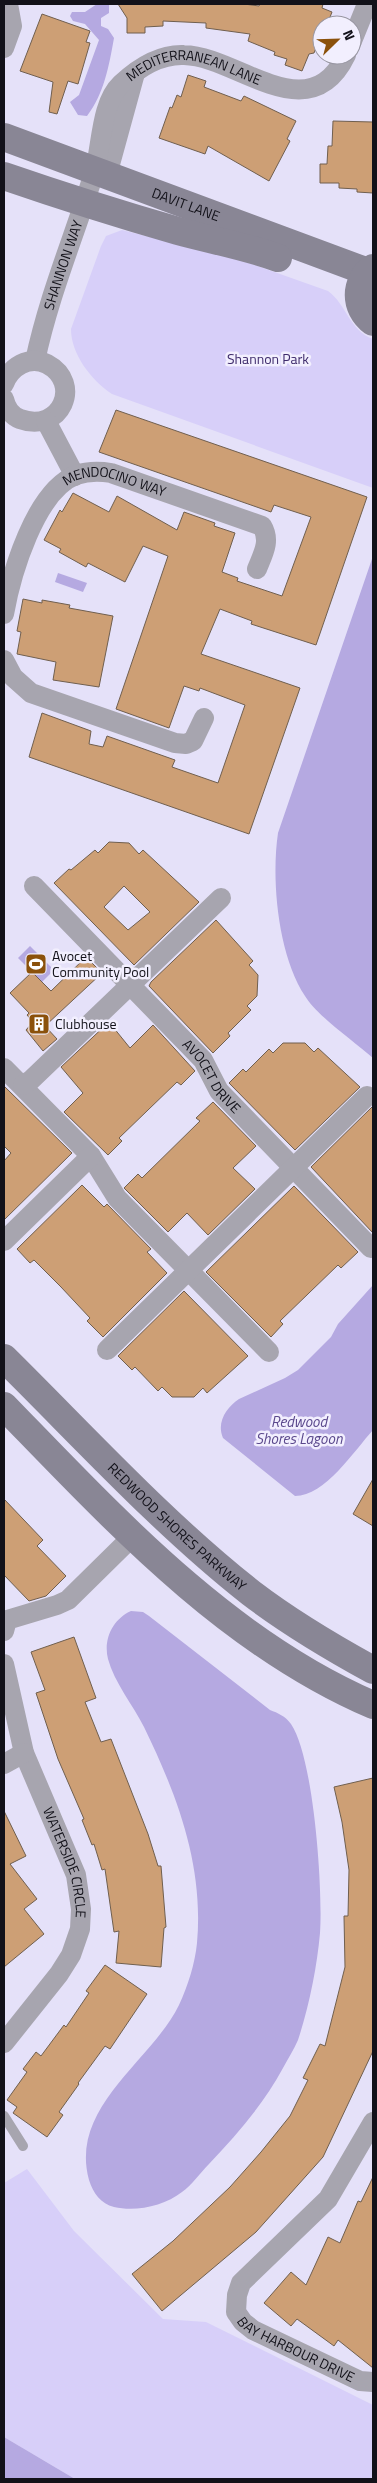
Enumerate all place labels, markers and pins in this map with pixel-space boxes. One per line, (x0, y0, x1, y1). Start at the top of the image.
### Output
place label: Avocet Community Pool (52, 945, 149, 982)
sports icon: Avocet Community Pool (24, 952, 48, 976)
building icon: Clubhouse (27, 1012, 51, 1036)
place label: Clubhouse (55, 1013, 117, 1034)

